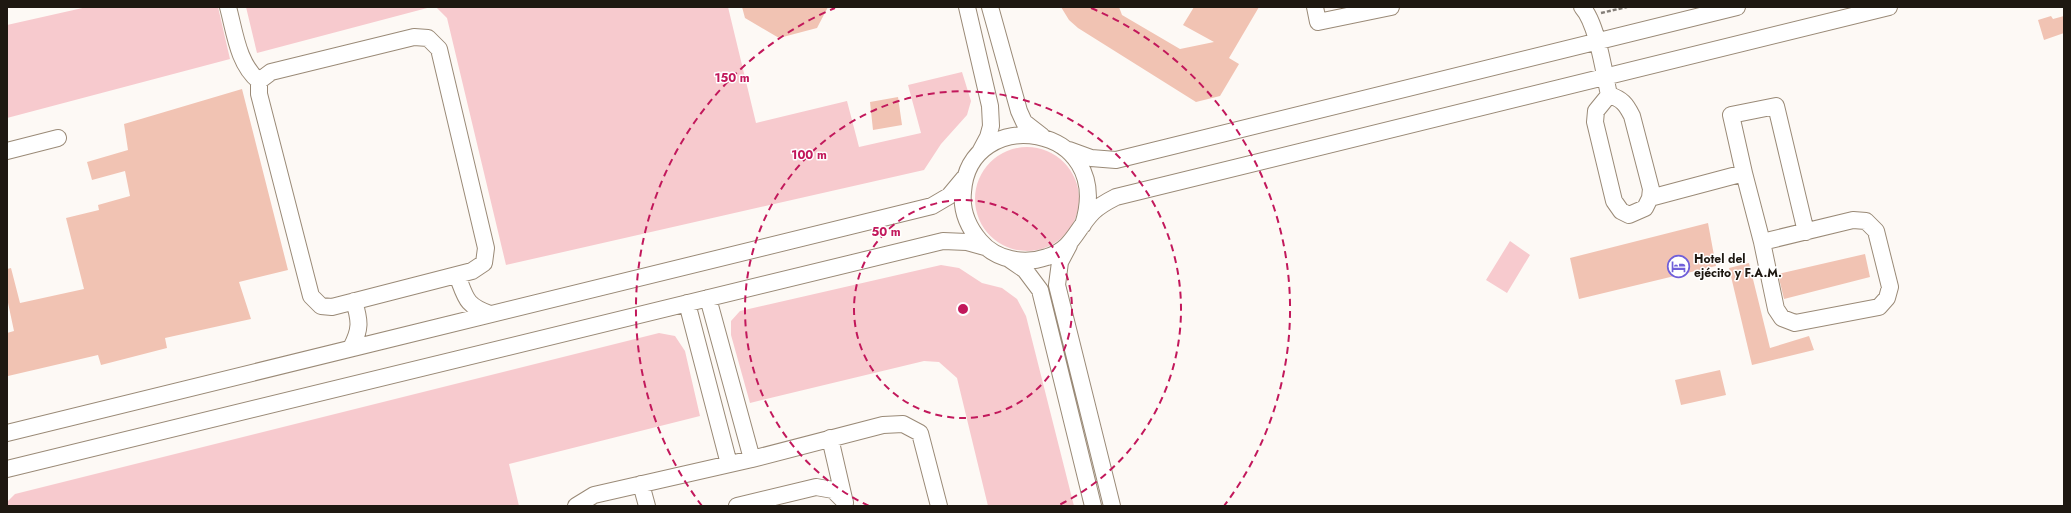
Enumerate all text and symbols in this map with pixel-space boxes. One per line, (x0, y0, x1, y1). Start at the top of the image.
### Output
text: 150 m (714, 69, 750, 87)
text: 100 m (791, 146, 827, 164)
text: 50 m (871, 223, 901, 241)
place label: Hotel del ejécito y F.A.M. (1694, 250, 1782, 282)
hotel icon: Hotel del ejécito y F.A.M. (1666, 253, 1692, 279)
centre of rings (956, 302, 970, 316)

